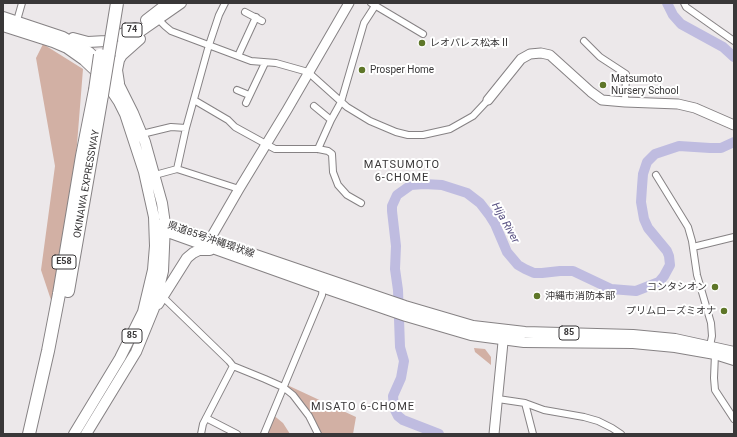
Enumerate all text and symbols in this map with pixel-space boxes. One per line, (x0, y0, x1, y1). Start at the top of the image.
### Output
road number: 74 (122, 23, 142, 37)
place label: レオパレス松本Ⅱ (430, 37, 510, 49)
marker: レオパレス松本Ⅱ (417, 38, 427, 48)
place label: Prosper Home (370, 64, 434, 76)
marker: Prosper Home (357, 65, 367, 75)
place label: Matsumoto Nursery School (611, 73, 679, 96)
marker: Matsumoto Nursery School (598, 80, 608, 90)
street label: OKINAWA EXPRESSWAY (72, 129, 102, 239)
district label: MATSUMOTO 6-CHOME (364, 158, 440, 184)
water label: Hija River (488, 200, 522, 246)
street label: 県道85号沖縄環状線 (166, 219, 256, 261)
road number: E58 (52, 255, 76, 269)
place label: コンタシオン (647, 281, 707, 293)
marker: コンタシオン (710, 282, 720, 292)
place label: 沖縄市消防本部 (545, 290, 615, 302)
marker: 沖縄市消防本部 (532, 291, 542, 301)
place label: プリムローズミオナ (626, 305, 716, 317)
marker: プリムローズミオナ (719, 306, 729, 316)
road number: 85 (559, 326, 579, 340)
road number: 85 (122, 329, 142, 343)
district label: MISATO 6-CHOME (311, 400, 415, 414)

